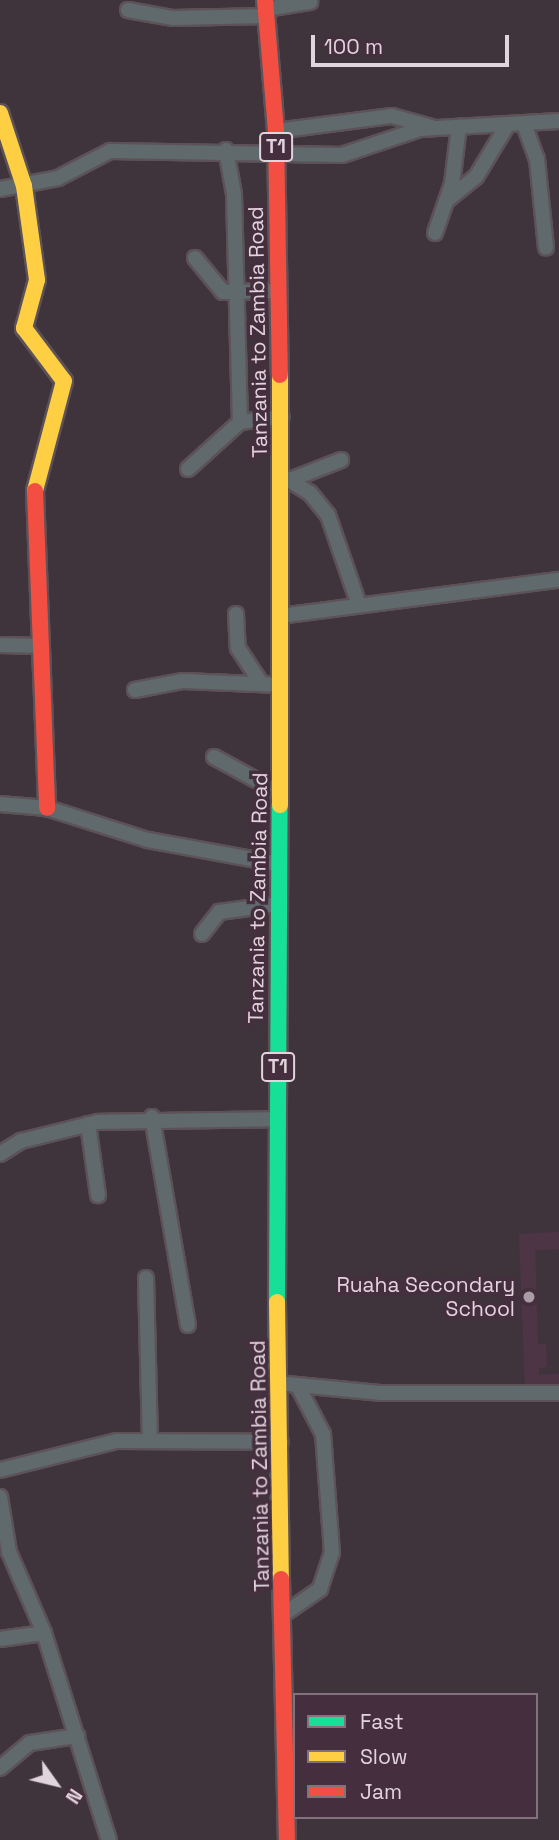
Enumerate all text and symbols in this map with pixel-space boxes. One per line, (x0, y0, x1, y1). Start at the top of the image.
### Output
scale bar (314, 21, 512, 65)
text: 100 m (324, 33, 383, 60)
road number: T1 (258, 132, 294, 162)
street label: Tanzania to Zambia Road (243, 206, 273, 458)
street label: Tanzania to Zambia Road (243, 772, 273, 1024)
road number: T1 (260, 1051, 296, 1082)
place label: Ruaha Secondary School (336, 1272, 515, 1322)
marker: Ruaha Secondary School (521, 1289, 537, 1305)
street label: Tanzania to Zambia Road (245, 1340, 275, 1592)
legend (293, 1693, 538, 1819)
text: Fast (360, 1708, 404, 1735)
text: Slow (360, 1743, 408, 1770)
north arrow (21, 1749, 91, 1819)
text: Jam (360, 1778, 402, 1805)
text: N (60, 1784, 88, 1808)

